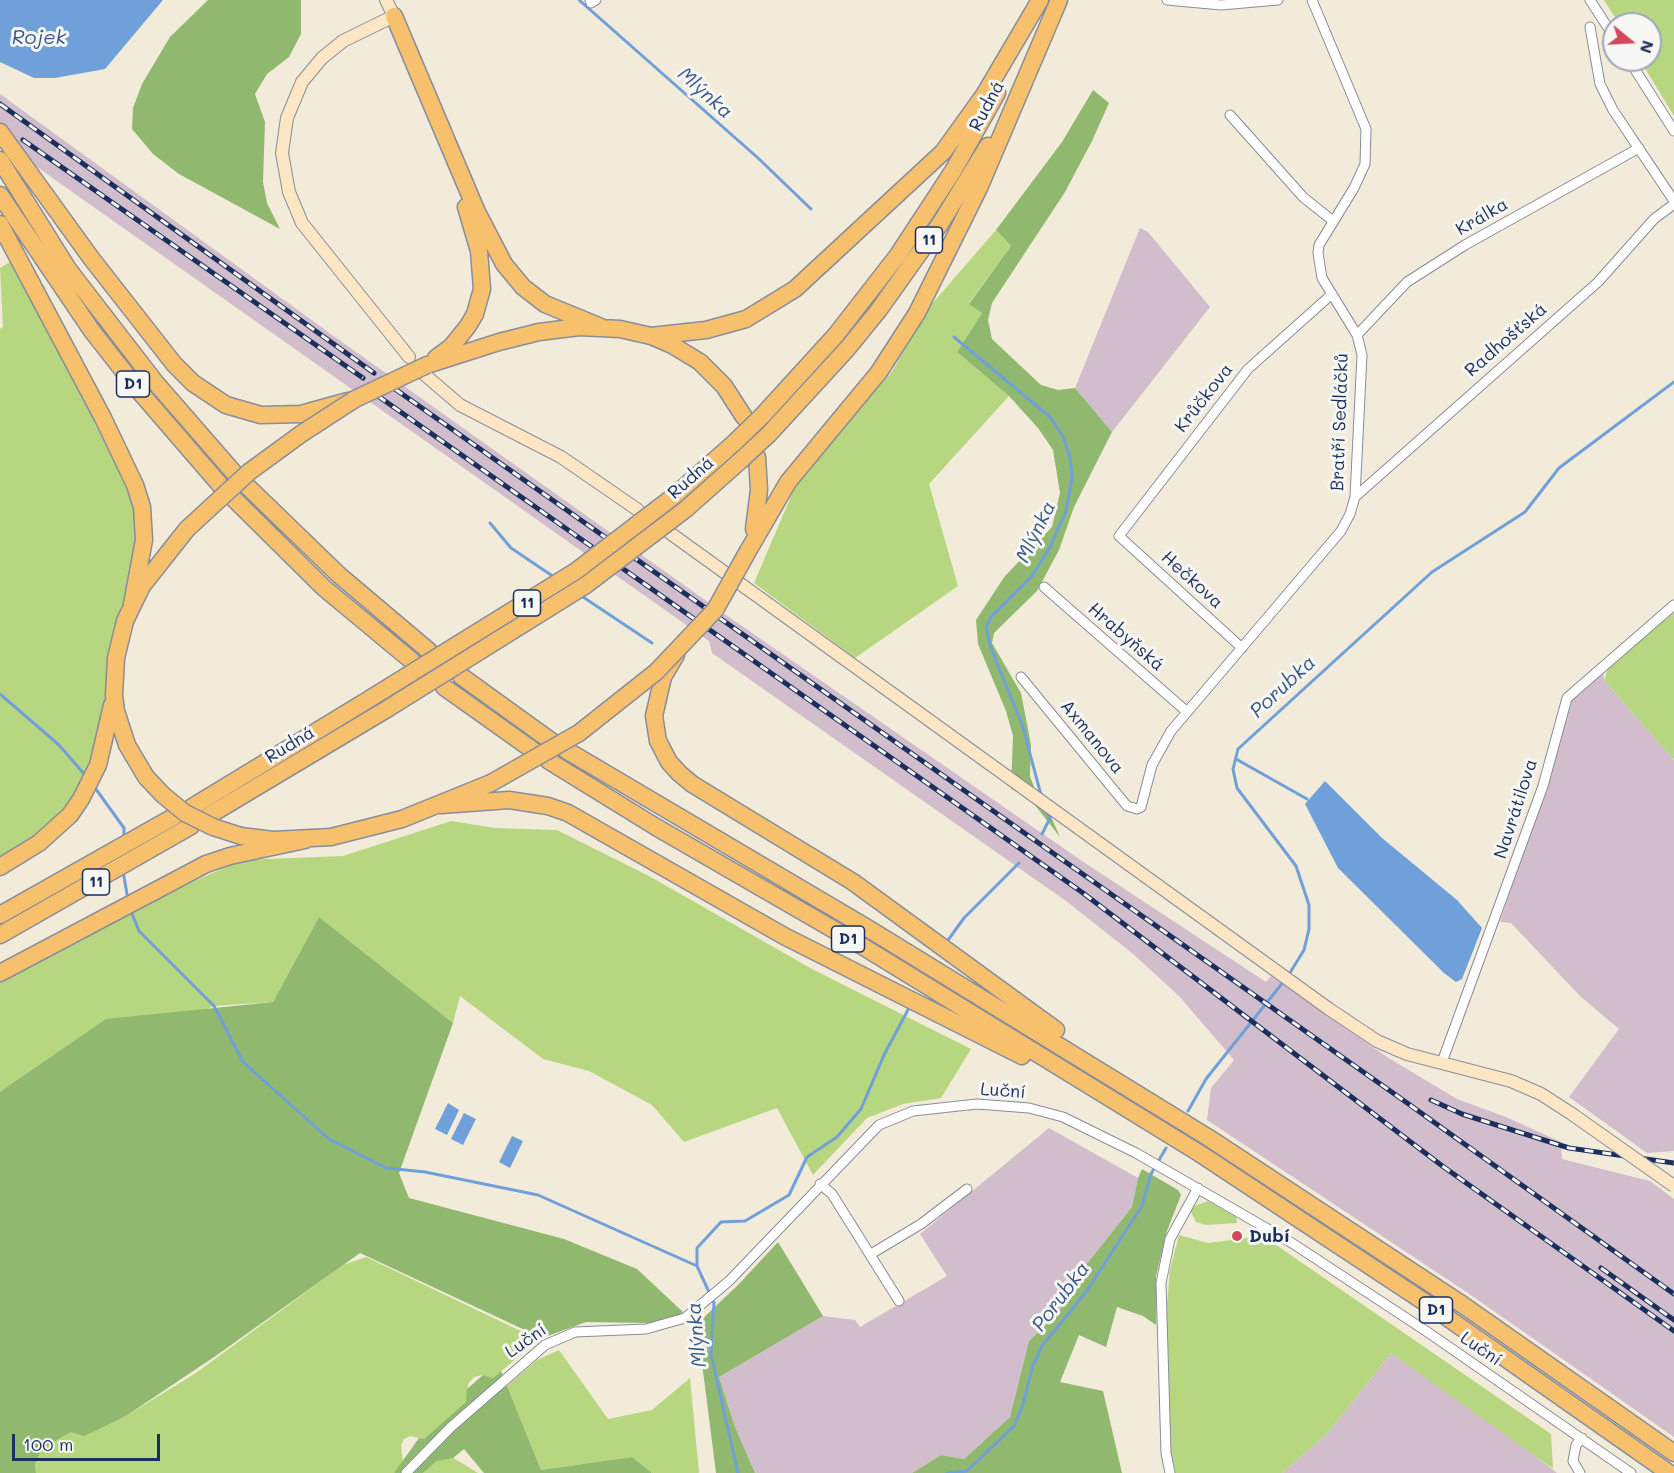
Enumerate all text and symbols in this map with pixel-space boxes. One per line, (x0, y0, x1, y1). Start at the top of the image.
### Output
north arrow (1602, 12, 1662, 72)
water label: Rojek (12, 26, 66, 50)
text: N (1636, 38, 1660, 56)
water label: Mlýnka (673, 62, 737, 124)
street label: Rudná (965, 77, 1009, 135)
street label: Králka (1452, 194, 1512, 240)
road number: 11 (916, 227, 942, 253)
street label: Radhošťská (1461, 299, 1551, 381)
street label: Bratří Sedláčků (1327, 353, 1353, 491)
street label: Krůčkova (1170, 359, 1238, 437)
road number: D1 (116, 371, 150, 397)
street label: Rudná (664, 452, 718, 504)
water label: Mlýnka (1011, 497, 1061, 567)
street label: Hečkova (1157, 547, 1227, 613)
road number: 11 (514, 590, 540, 616)
street label: Hrabyňská (1084, 598, 1168, 676)
water label: Porubka (1245, 651, 1321, 723)
street label: Axmanova (1056, 696, 1128, 778)
street label: Rudná (261, 722, 319, 768)
street label: Navrátilova (1490, 756, 1542, 862)
road number: 11 (82, 869, 110, 895)
road number: D1 (832, 926, 864, 952)
street label: Luční (980, 1079, 1026, 1103)
place label: Dubí (1249, 1225, 1290, 1247)
marker: Dubí (1230, 1229, 1244, 1243)
water label: Porubka (1027, 1257, 1095, 1337)
road number: D1 (1420, 1297, 1452, 1323)
water label: Mlýnka (682, 1301, 712, 1369)
street label: Luční (501, 1319, 551, 1363)
street label: Luční (1456, 1327, 1506, 1371)
scale bar (15, 1422, 164, 1460)
text: 100 m (23, 1432, 73, 1456)

